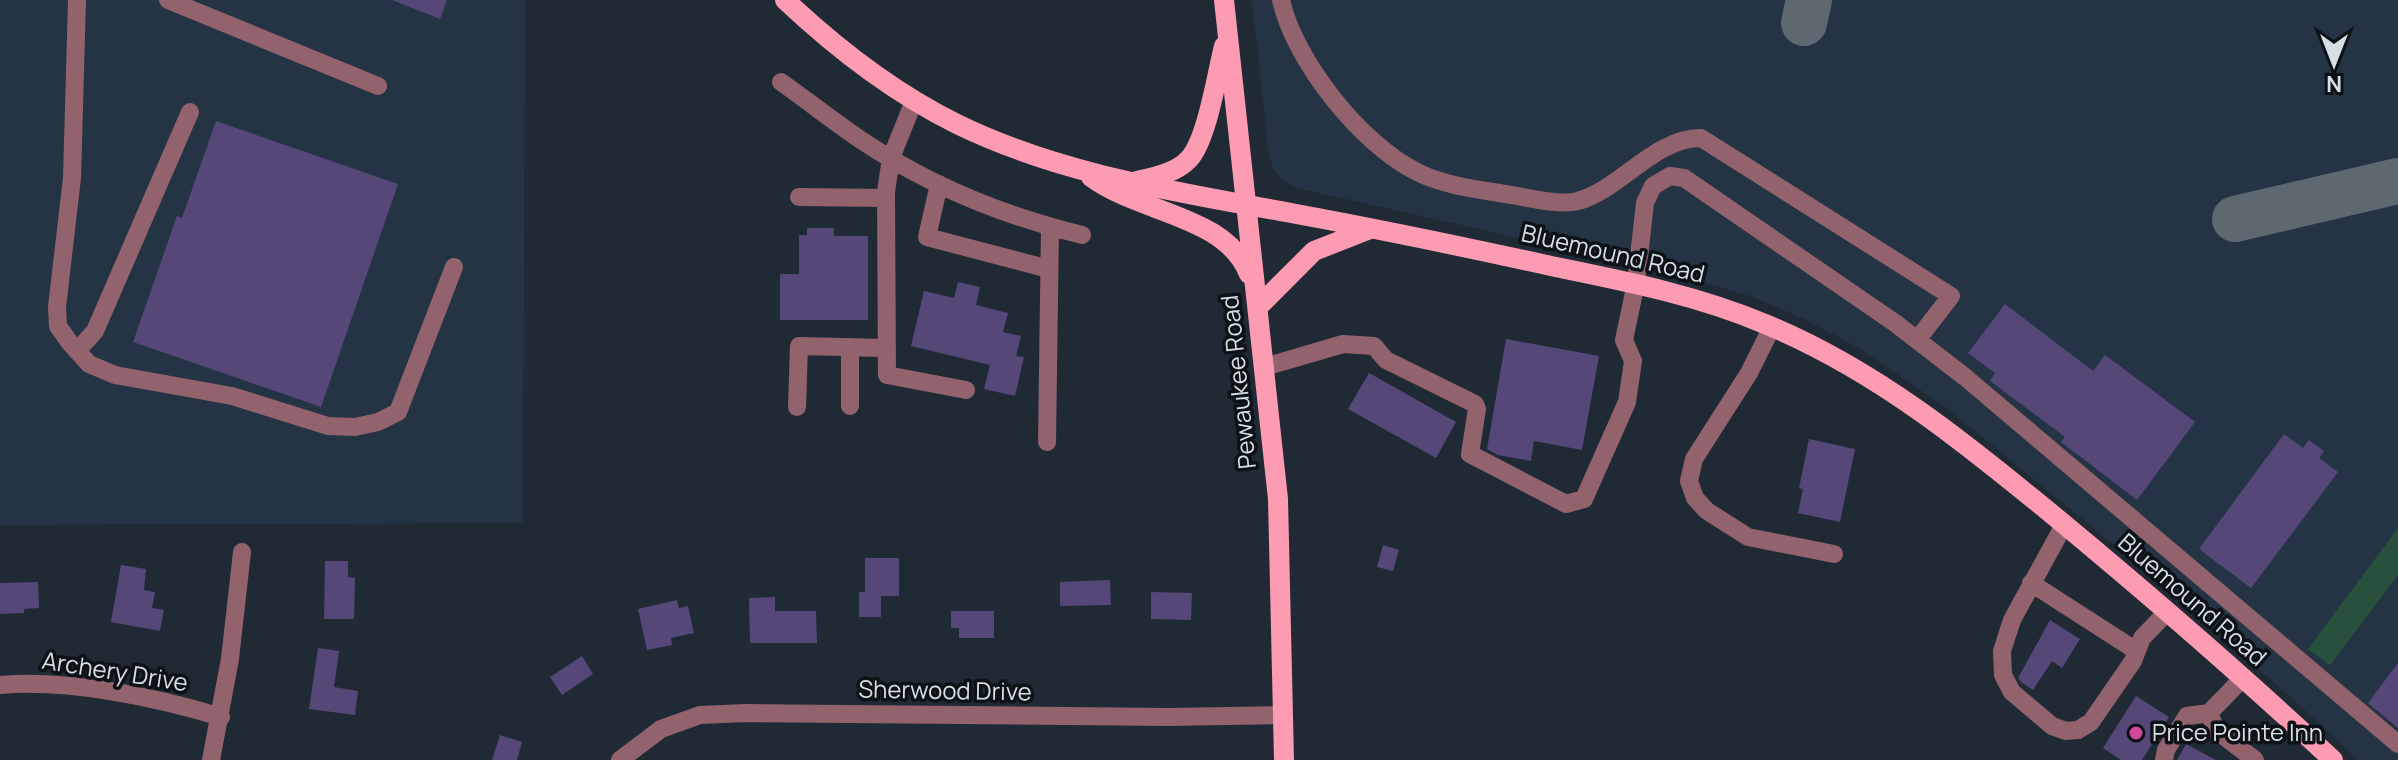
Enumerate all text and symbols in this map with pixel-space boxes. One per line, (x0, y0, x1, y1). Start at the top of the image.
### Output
north arrow (2294, 24, 2374, 104)
text: N (2326, 69, 2342, 99)
street label: Bluemound Road (1518, 215, 1708, 290)
street label: Pewaukee Road (1212, 294, 1263, 471)
street label: Bluemound Road (2112, 525, 2274, 673)
street label: Archery Drive (40, 643, 191, 698)
street label: Sherwood Drive (858, 671, 1032, 708)
place label: Price Pointe Inn (2152, 715, 2323, 748)
marker: Price Pointe Inn (2127, 724, 2145, 742)

